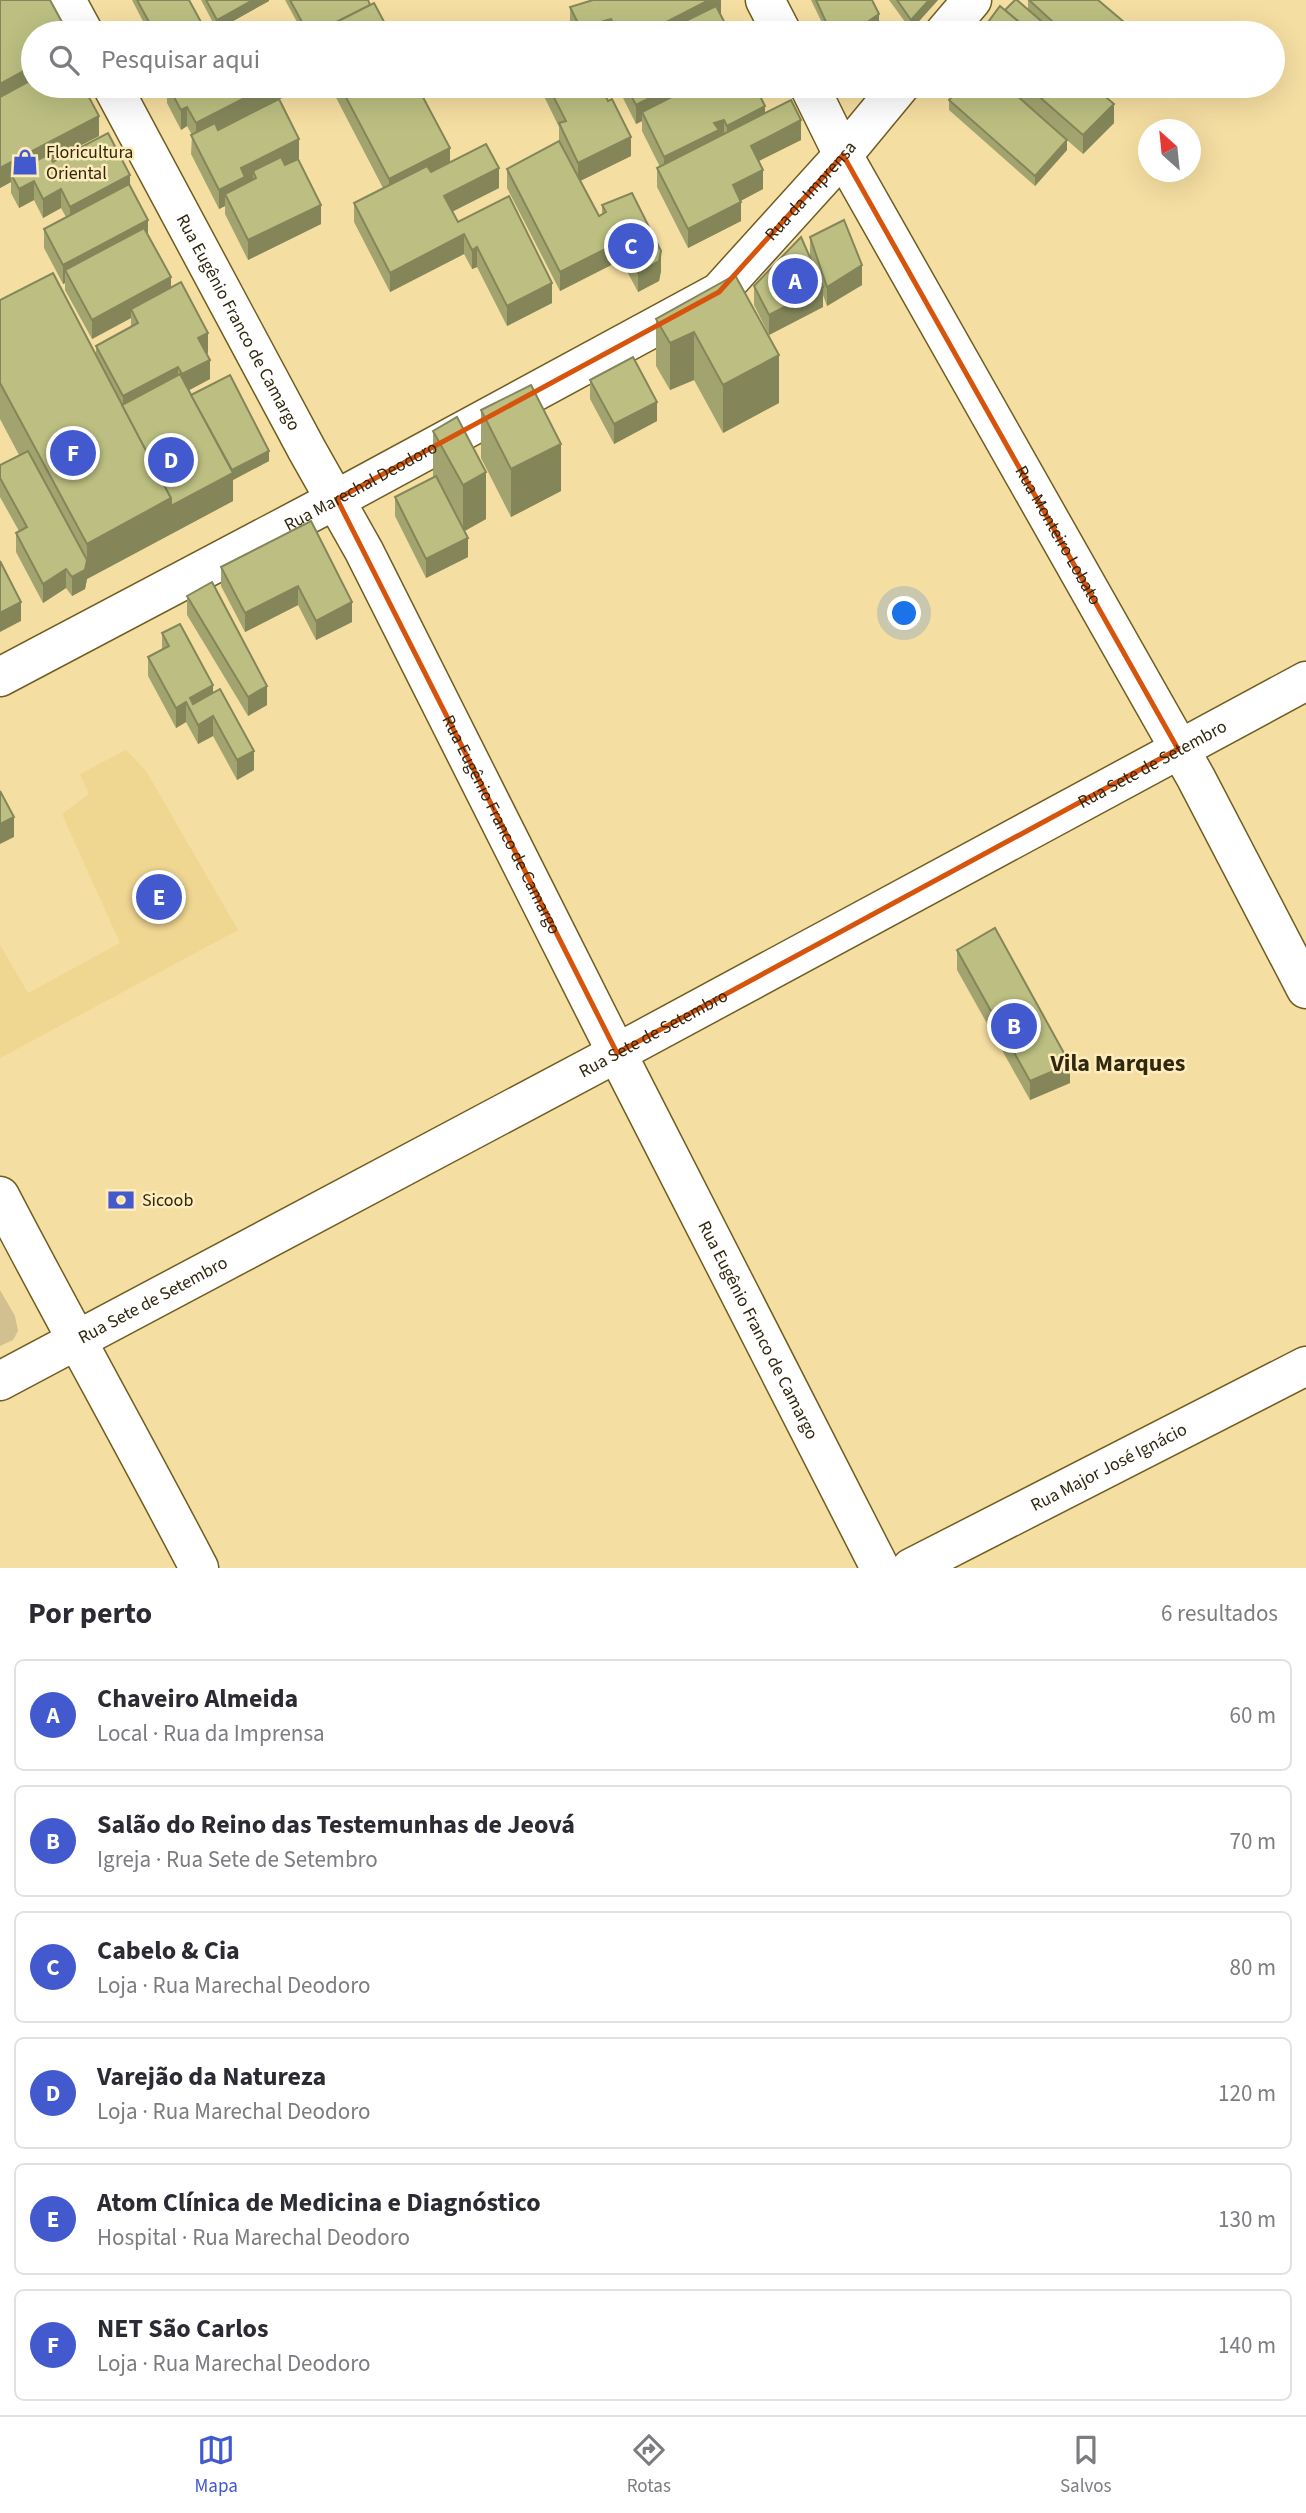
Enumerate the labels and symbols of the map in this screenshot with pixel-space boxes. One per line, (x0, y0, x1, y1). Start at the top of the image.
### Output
north arrow (1138, 119, 1201, 182)
street label: Rua da Imprensa (759, 136, 863, 247)
place label: Floricultura Oriental (46, 140, 133, 186)
shop icon: Floricultura Oriental (10, 147, 40, 177)
street label: Rua Eugênio Franco de Camargo (170, 210, 306, 435)
pin: C (608, 220, 654, 272)
pin: A (772, 255, 818, 307)
pin: F (50, 427, 96, 479)
pin: D (148, 434, 194, 486)
street label: Rua Marechal Deodoro (280, 435, 442, 538)
street label: Rua Monteiro Lobato (1009, 461, 1108, 610)
your location (887, 596, 921, 630)
street label: Rua Eugênio Franco de Camargo (435, 711, 567, 939)
street label: Rua Sete de Setembro (1073, 714, 1231, 815)
pin: E (136, 871, 182, 923)
street label: Rua Sete de Setembro (575, 983, 732, 1084)
pin: B (991, 1000, 1037, 1052)
district label: Vila Marques (1050, 1046, 1185, 1081)
bank icon: Sicoob (106, 1185, 136, 1215)
place label: Sicoob (142, 1188, 193, 1213)
street label: Rua Eugênio Franco de Camargo (692, 1216, 824, 1444)
street label: Rua Sete de Setembro (74, 1250, 232, 1350)
street label: Rua Major José Ignácio (1026, 1417, 1191, 1518)

